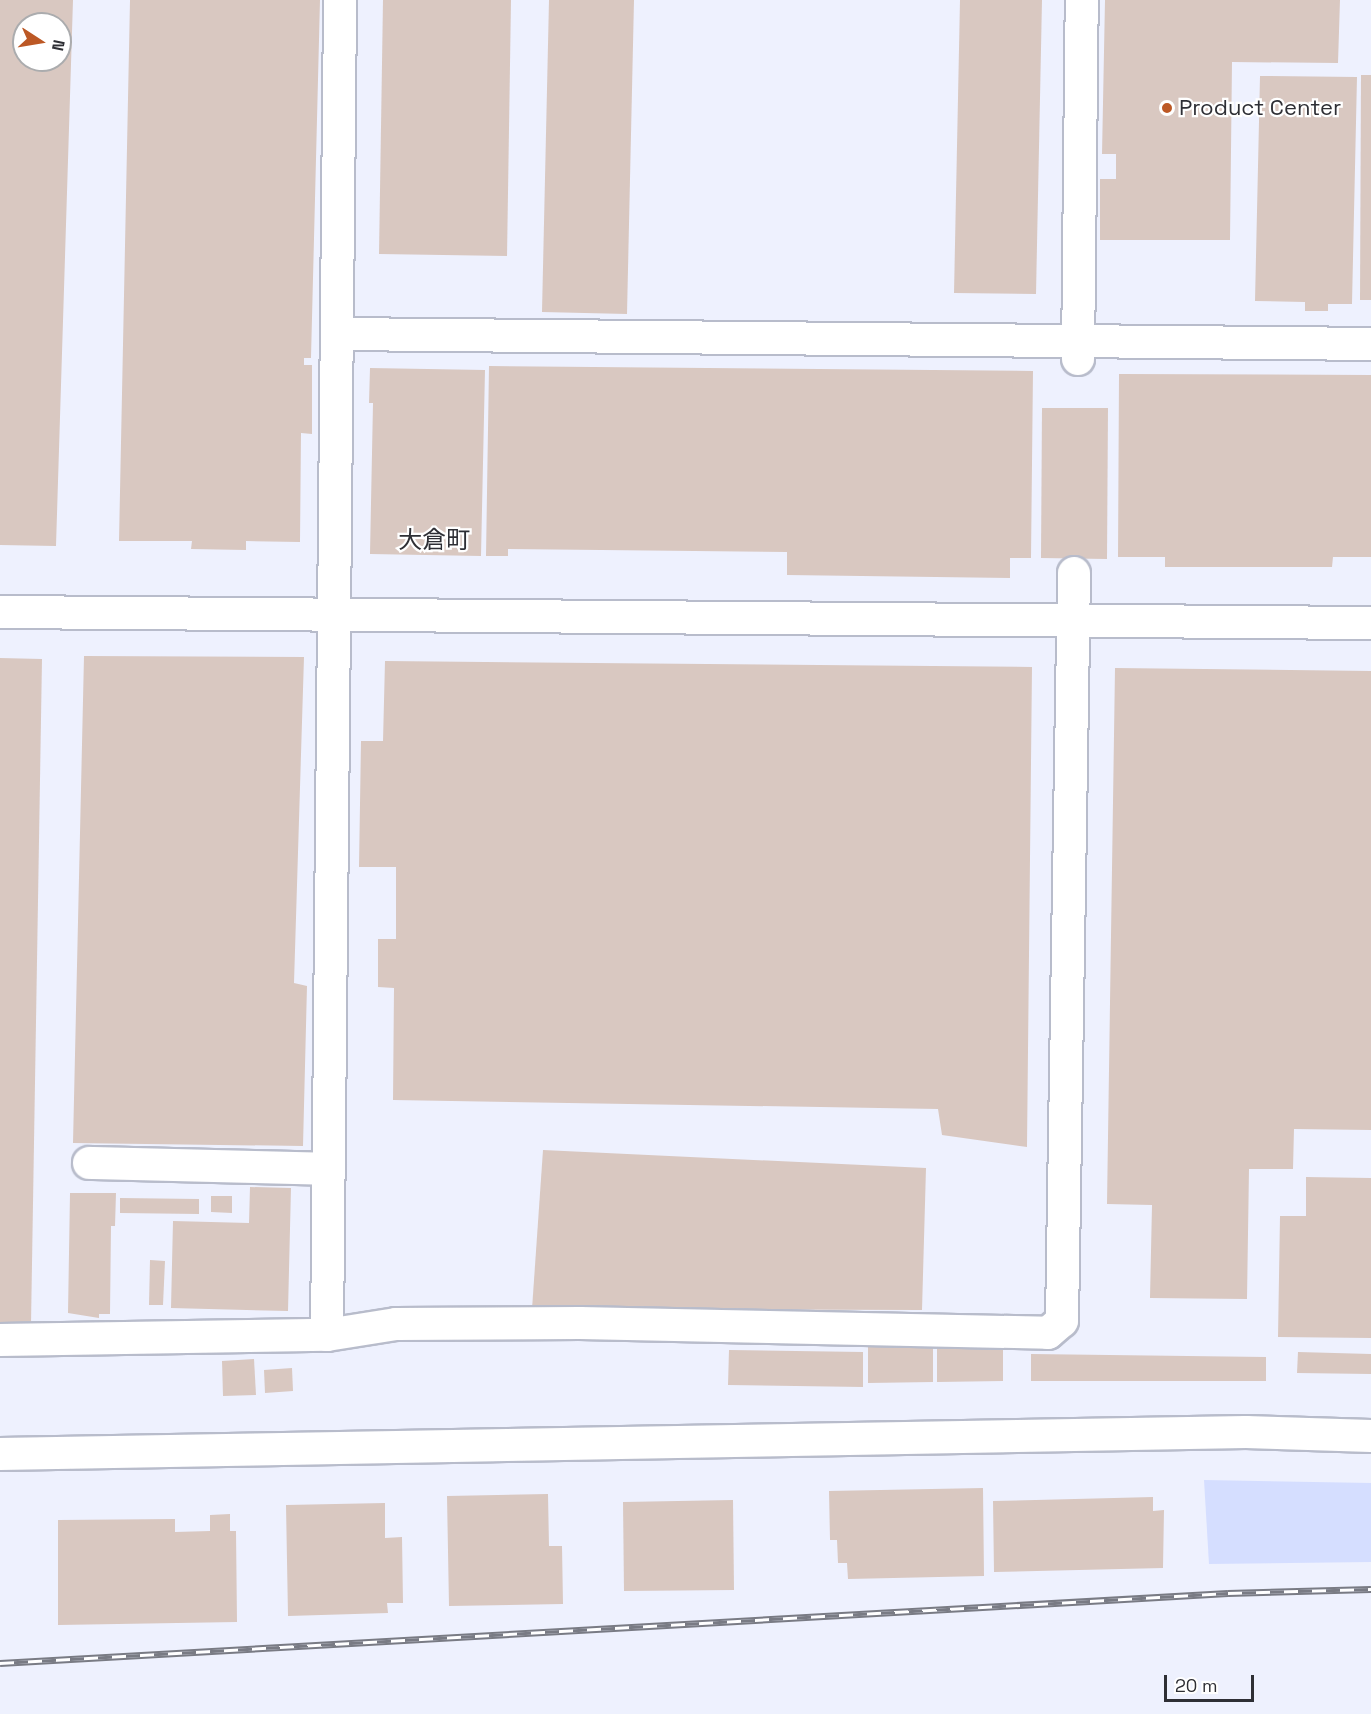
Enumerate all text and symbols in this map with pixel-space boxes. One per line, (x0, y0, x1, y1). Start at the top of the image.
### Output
north arrow (12, 12, 72, 72)
text: N (47, 38, 70, 53)
place label: Product Center (1179, 95, 1341, 121)
marker: Product Center (1160, 101, 1174, 115)
district label: 大倉町 (398, 526, 470, 554)
scale bar (1167, 1663, 1257, 1701)
text: 20 m (1175, 1674, 1218, 1697)

